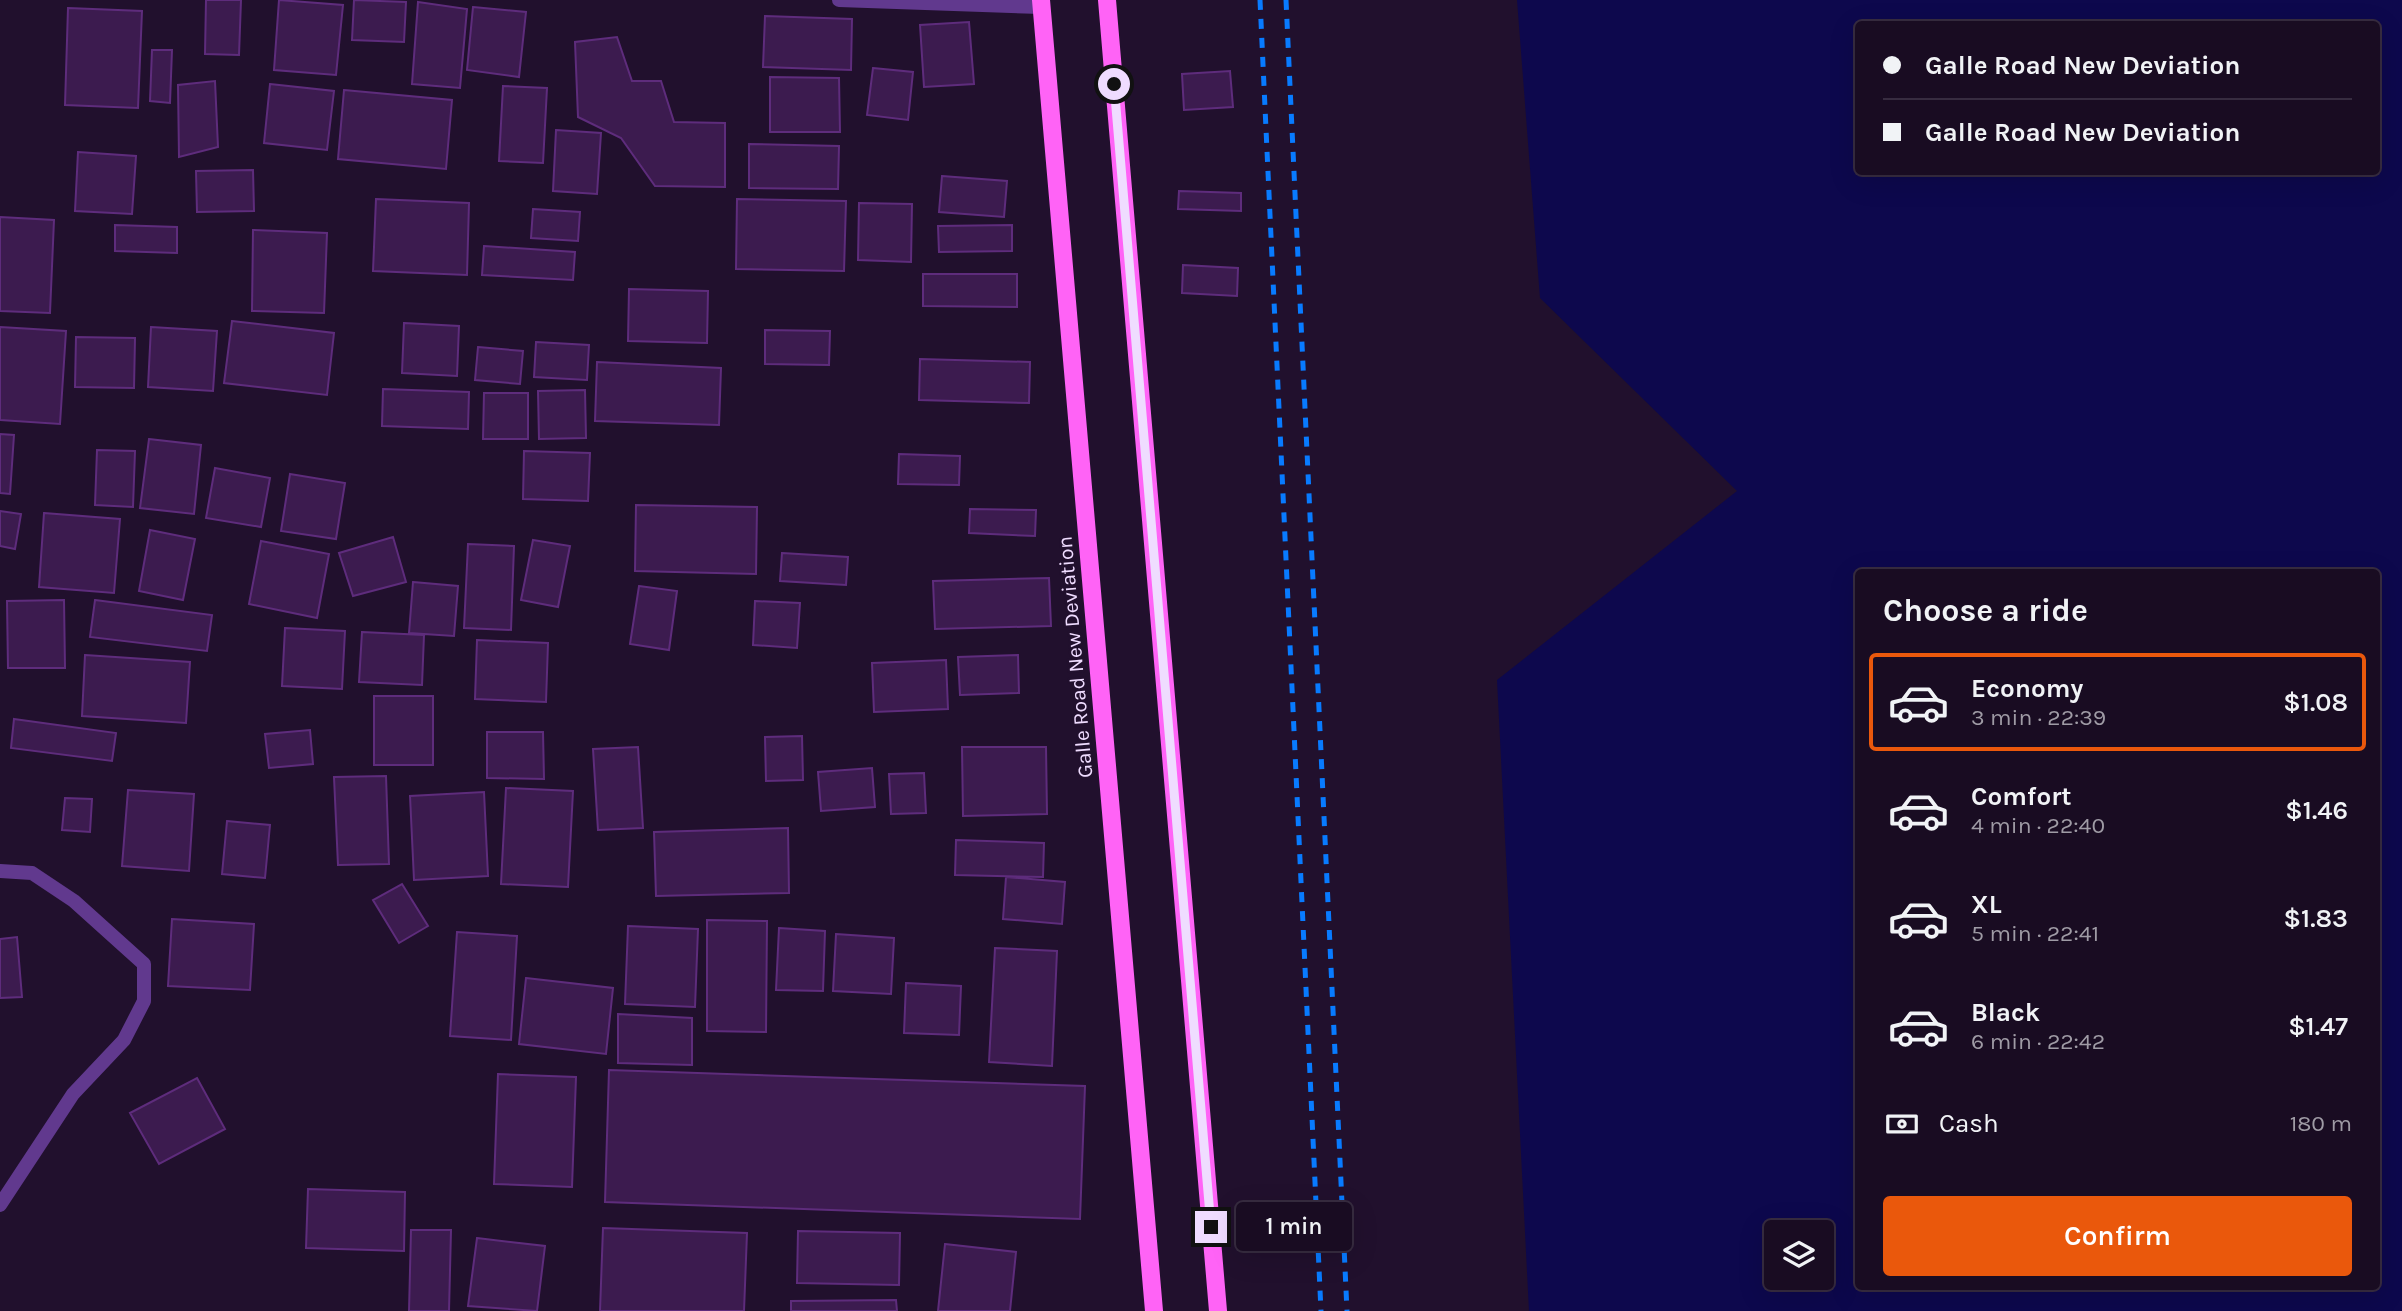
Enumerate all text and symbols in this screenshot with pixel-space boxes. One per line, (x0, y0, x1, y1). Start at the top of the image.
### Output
text: Galle Road New Deviation (1925, 50, 2240, 81)
route start (1098, 68, 1130, 100)
text: Galle Road New Deviation (1925, 117, 2240, 148)
street label: Galle Road New Deviation (1052, 535, 1098, 779)
text: Choose a ride (1883, 592, 2088, 629)
icon: car (1887, 671, 1950, 734)
text: Economy (1971, 673, 2083, 704)
text: $1.08 (2283, 687, 2348, 718)
text: 3 min · 22:39 (1971, 704, 2106, 731)
icon: car (1887, 779, 1950, 842)
text: Comfort (1971, 781, 2072, 812)
text: $1.46 (2285, 795, 2348, 826)
text: 4 min · 22:40 (1971, 812, 2105, 839)
icon: car (1887, 887, 1950, 950)
text: XL (1971, 889, 2002, 920)
text: $1.83 (2284, 903, 2348, 934)
text: 5 min · 22:41 (1971, 920, 2099, 947)
icon: car (1887, 995, 1950, 1058)
text: Black (1971, 997, 2040, 1028)
text: $1.47 (2288, 1011, 2348, 1042)
text: 6 min · 22:42 (1971, 1028, 2105, 1055)
icon: cash (1883, 1105, 1921, 1143)
text: Cash (1939, 1108, 1999, 1139)
text: 180 m (2290, 1110, 2352, 1137)
button: Confirm (1883, 1196, 2352, 1276)
callout: 1 min (1236, 1202, 1351, 1252)
route end (1195, 1211, 1227, 1243)
text: 1 min (1265, 1213, 1323, 1240)
map controls (1764, 1220, 1834, 1290)
button: layers (1764, 1220, 1834, 1290)

